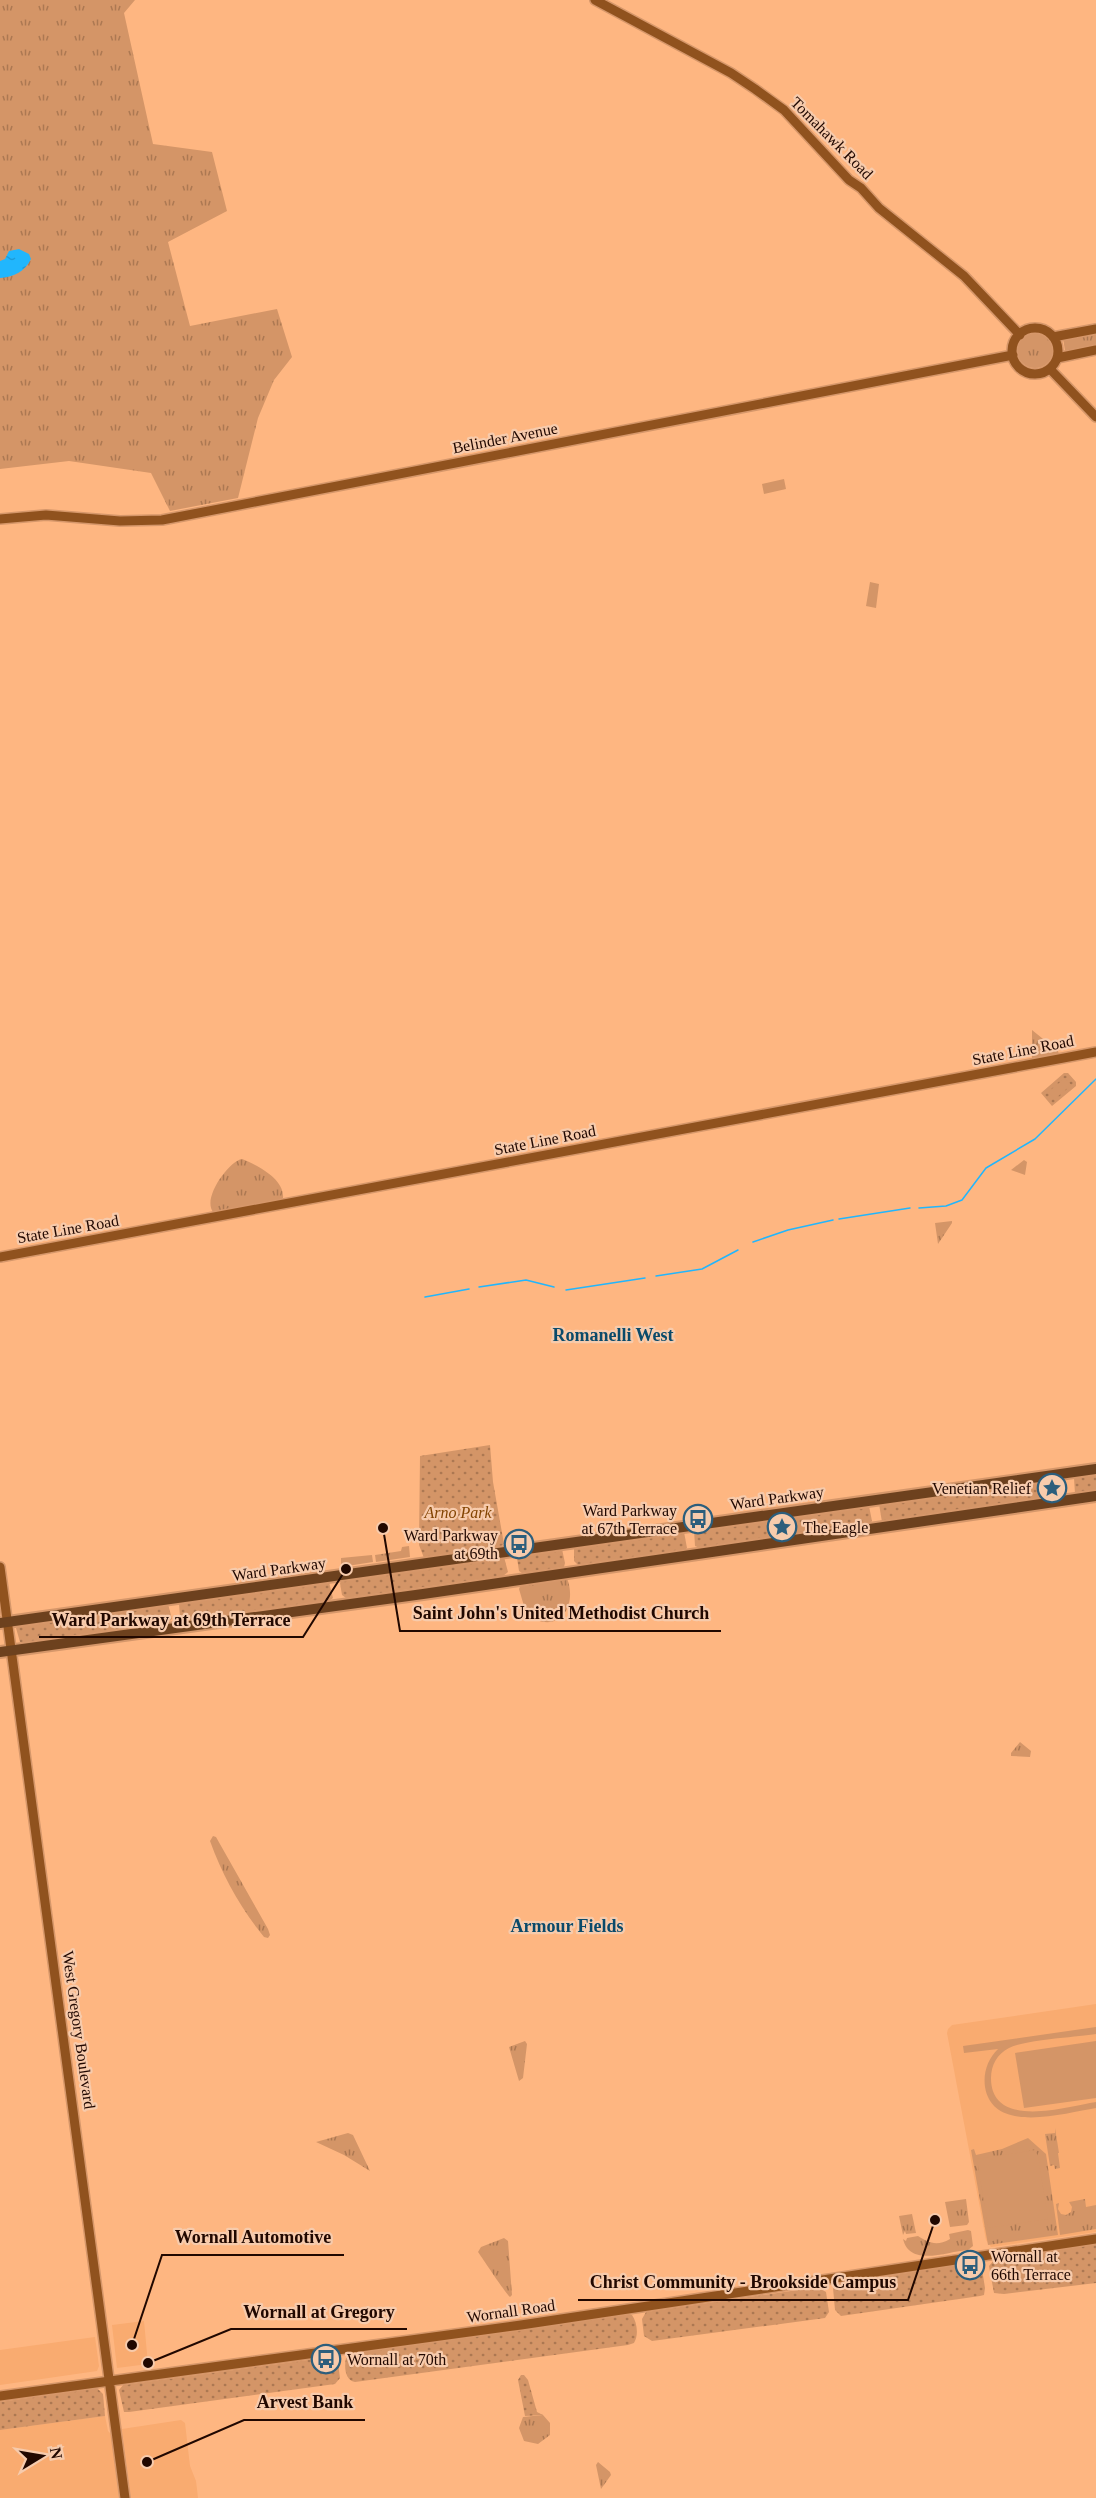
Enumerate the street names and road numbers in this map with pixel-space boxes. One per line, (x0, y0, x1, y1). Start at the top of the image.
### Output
street label: Tomahawk Road (788, 94, 876, 182)
street label: Belinder Avenue (451, 419, 559, 457)
street label: State Line Road (971, 1032, 1075, 1068)
street label: State Line Road (493, 1122, 597, 1158)
street label: State Line Road (16, 1212, 120, 1246)
street label: Ward Parkway (729, 1483, 825, 1514)
street label: Ward Parkway (231, 1554, 327, 1585)
street label: West Gregory Boulevard (58, 1950, 99, 2110)
street label: Wornall Road (466, 2296, 556, 2326)

